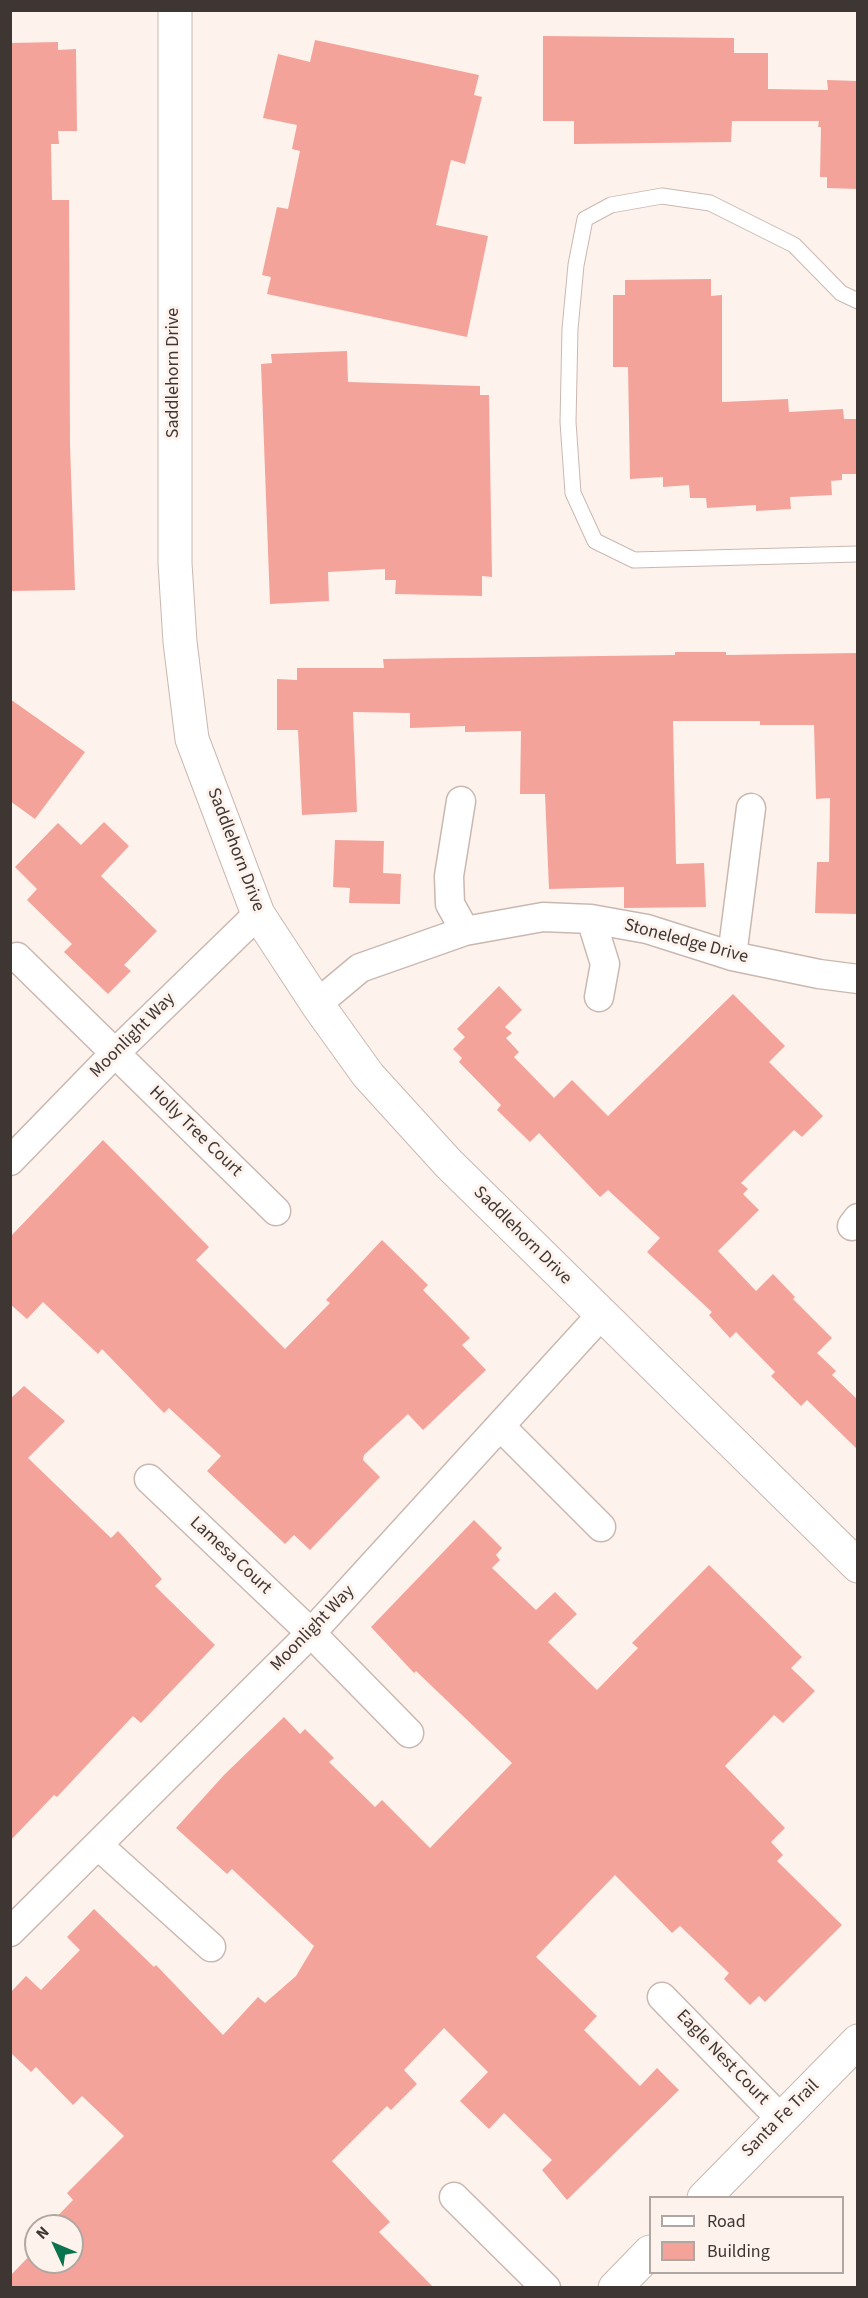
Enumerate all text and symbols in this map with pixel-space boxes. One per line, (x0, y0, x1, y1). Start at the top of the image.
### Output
street label: Saddlehorn Drive (163, 308, 185, 438)
street label: Saddlehorn Drive (202, 785, 268, 915)
street label: Stoneledge Drive (622, 915, 750, 969)
street label: Moonlight Way (86, 989, 180, 1083)
street label: Holly Tree Court (144, 1082, 246, 1182)
street label: Saddlehorn Drive (468, 1182, 576, 1290)
street label: Lamesa Court (185, 1513, 275, 1599)
street label: Moonlight Way (267, 1581, 359, 1677)
street label: Eagle Nest Court (671, 2006, 773, 2110)
street label: Santa Fe Trail (738, 2076, 824, 2162)
legend (649, 2196, 844, 2274)
text: Road (707, 2209, 746, 2234)
north arrow (24, 2214, 84, 2274)
text: N (31, 2221, 54, 2244)
text: Building (707, 2239, 770, 2264)

